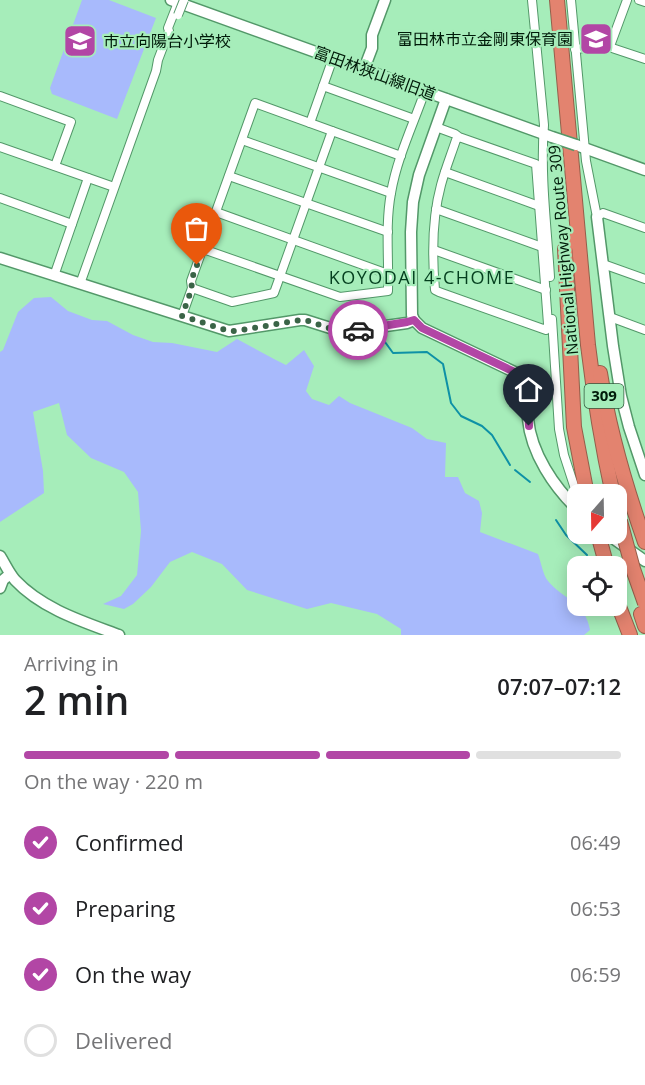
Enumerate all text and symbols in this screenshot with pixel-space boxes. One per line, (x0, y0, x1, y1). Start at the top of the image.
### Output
school or university icon: 富田林市立金剛東保育園 (578, 21, 614, 57)
school or university icon: 市立向陽台小学校 (62, 23, 98, 59)
place label: 富田林市立金剛東保育園 (397, 28, 573, 50)
place label: 市立向陽台小学校 (103, 30, 231, 52)
street label: 富田林狭山線旧道 (311, 41, 439, 105)
street label: National Highway Route 309 (543, 144, 583, 356)
pin (171, 203, 222, 265)
icon: bag (180, 212, 213, 245)
district label: KOYODAI 4-CHOME (329, 265, 515, 289)
courier (328, 300, 388, 360)
icon: car (342, 314, 375, 347)
pin (503, 364, 554, 426)
icon: home (512, 373, 545, 406)
road number: 309 (584, 384, 624, 408)
north arrow (567, 484, 627, 544)
map controls (567, 484, 627, 616)
button: locate (567, 556, 627, 616)
text: Arriving in (24, 650, 119, 677)
text: 07:07–07:12 (497, 671, 621, 701)
text: 2 min (24, 673, 129, 726)
text: On the way · 220 m (24, 768, 203, 795)
icon: check (24, 826, 57, 859)
text: Confirmed (75, 827, 184, 857)
text: 06:49 (570, 829, 621, 856)
icon: check (24, 892, 57, 925)
text: Preparing (75, 893, 175, 923)
text: 06:53 (570, 895, 621, 922)
icon: check (24, 958, 57, 991)
text: On the way (75, 959, 191, 989)
text: 06:59 (570, 961, 621, 988)
text: Delivered (75, 1025, 173, 1055)

